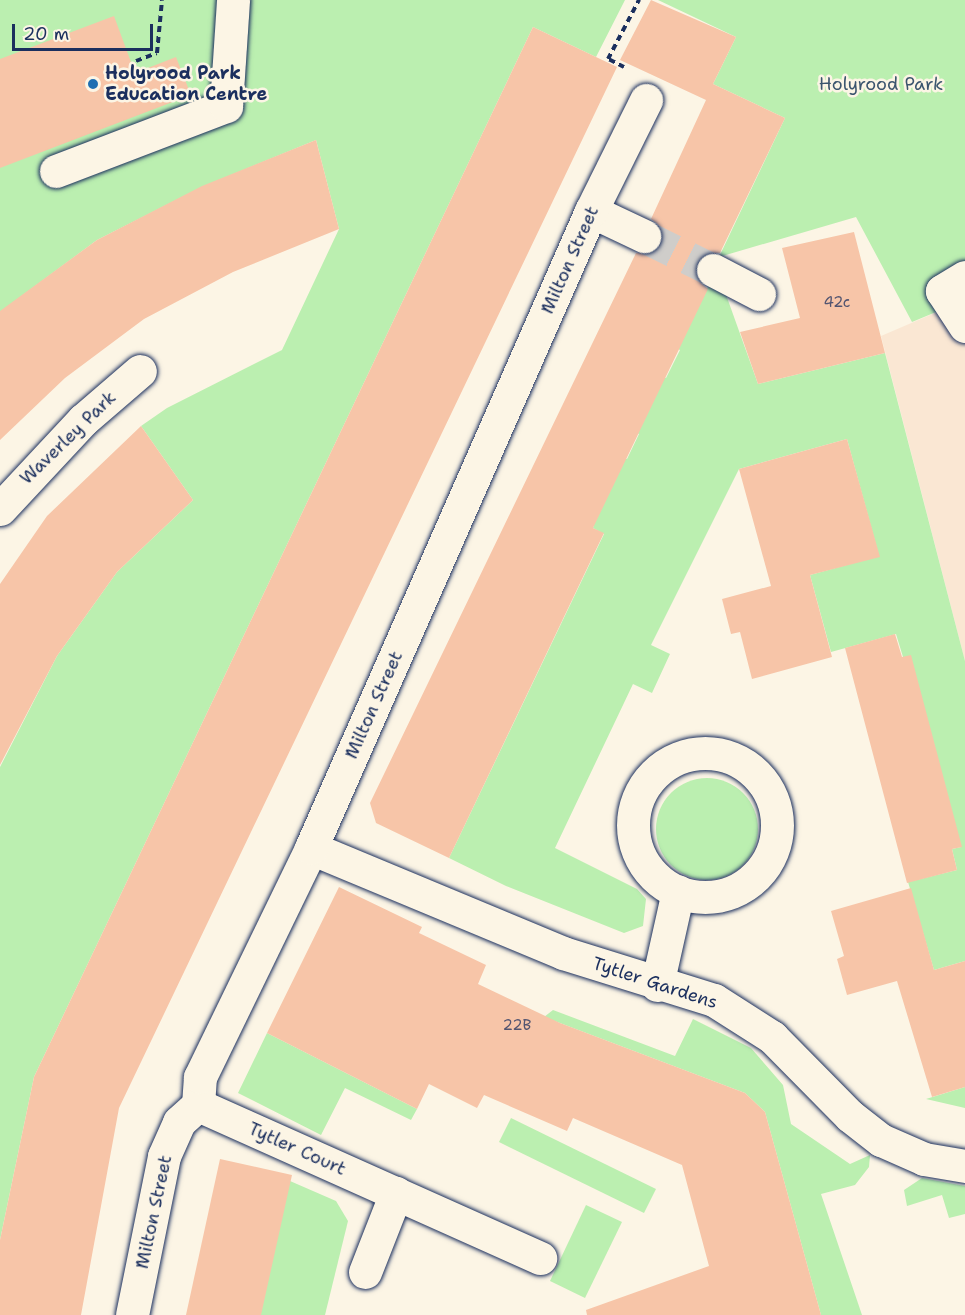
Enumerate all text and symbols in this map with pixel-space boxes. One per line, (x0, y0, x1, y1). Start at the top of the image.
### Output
scale bar (15, 12, 156, 50)
text: 20 m (23, 22, 69, 46)
place label: Holyrood Park Education Centre (105, 63, 267, 106)
park label: Holyrood Park (819, 73, 943, 95)
marker: Holyrood Park Education Centre (86, 77, 100, 91)
street label: Milton Street (537, 203, 603, 317)
house number: 42c (824, 294, 850, 312)
street label: Waverley Park (16, 387, 120, 489)
street label: Milton Street (341, 648, 407, 762)
street label: Tytler Gardens (590, 953, 720, 1013)
house number: 22B (503, 1017, 531, 1035)
street label: Tytler Court (245, 1118, 349, 1180)
street label: Milton Street (131, 1153, 177, 1271)

